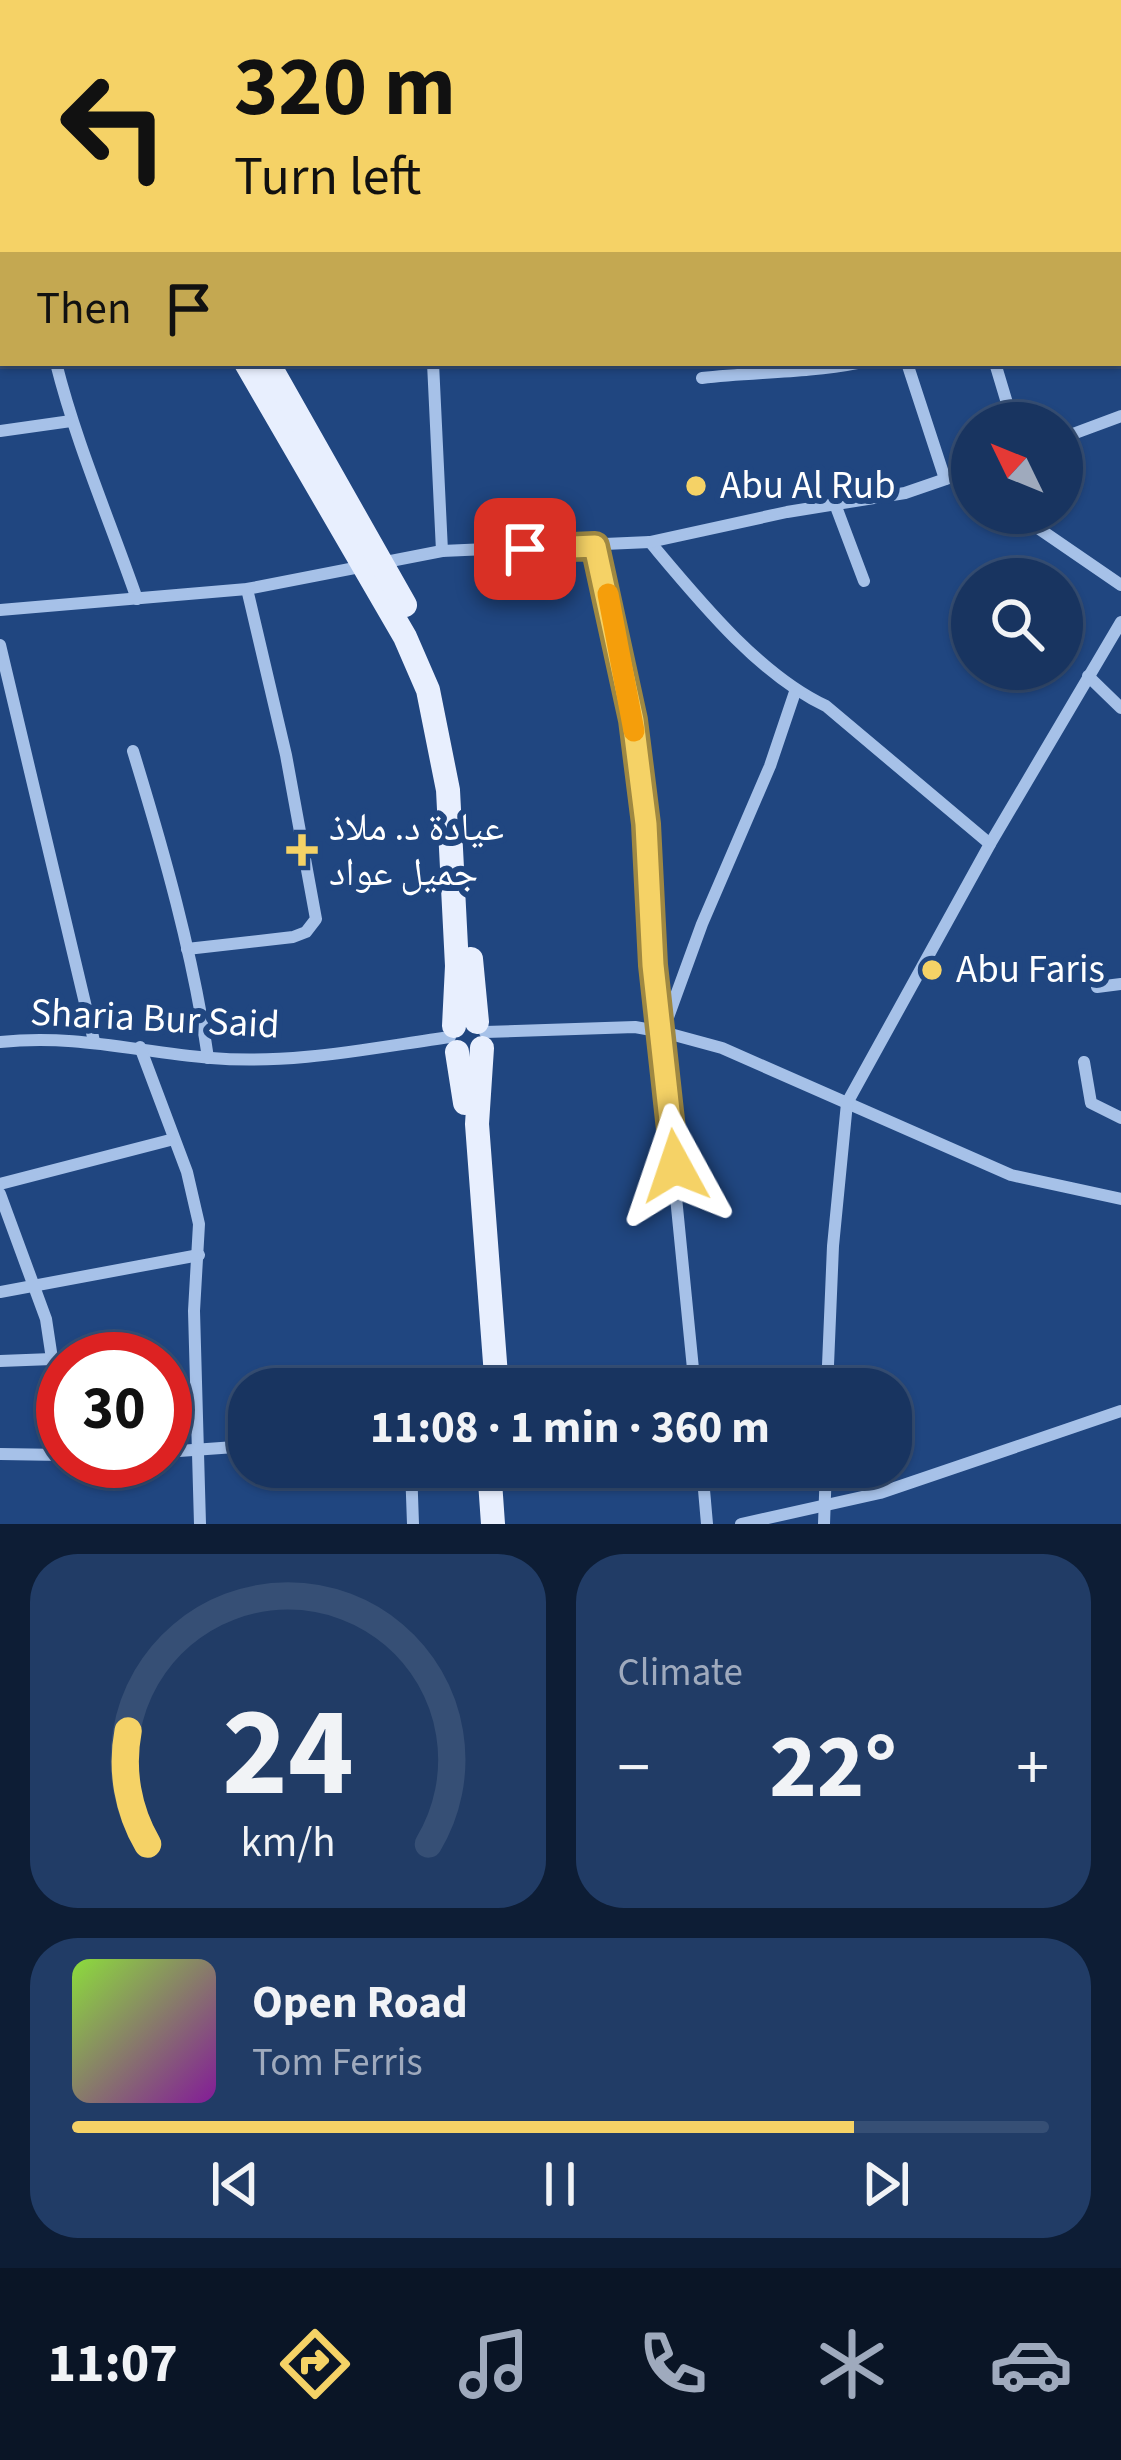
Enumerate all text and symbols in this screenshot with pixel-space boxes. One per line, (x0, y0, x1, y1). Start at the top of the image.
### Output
text: 320 m (234, 28, 456, 148)
icon: left (36, 48, 192, 204)
text: Turn left (234, 139, 421, 216)
icon: arrive (156, 276, 222, 342)
text: Then (36, 277, 132, 341)
north arrow (951, 402, 1083, 534)
map controls (951, 402, 1083, 690)
place label: Abu Al Rub (720, 458, 896, 514)
marker: Abu Al Rub (683, 473, 709, 499)
pin (474, 498, 576, 600)
icon: arrive (492, 516, 558, 582)
button: search (951, 558, 1083, 690)
place label: عيادة د. ملاذ جميل عواد (329, 800, 504, 901)
marker: عيادة د. ملاذ جميل عواد (286, 834, 318, 866)
place label: Abu Faris (956, 942, 1105, 998)
marker: Abu Faris (919, 957, 945, 983)
street label: Sharia Bur Said (29, 985, 281, 1053)
position arrow (612, 1103, 738, 1229)
speed limit sign: 30 (36, 1332, 192, 1488)
text: 11:08 · 1 min · 360 m (370, 1396, 770, 1460)
text: Climate (618, 1645, 743, 1701)
text: 24 (222, 1665, 354, 1843)
text: 22° (769, 1704, 897, 1832)
text: − (618, 1721, 650, 1815)
text: + (1016, 1721, 1049, 1815)
text: km/h (240, 1812, 335, 1873)
text: Open Road (252, 1971, 468, 2035)
text: Tom Ferris (252, 2035, 423, 2091)
icon: previous (202, 2151, 268, 2217)
icon: pause (527, 2151, 593, 2217)
icon: next (853, 2151, 919, 2217)
icon: directions (273, 2322, 357, 2406)
icon: music (452, 2322, 536, 2406)
icon: phone (631, 2322, 715, 2406)
icon: climate (810, 2322, 894, 2406)
icon: car (989, 2322, 1073, 2406)
text: 11:07 (48, 2326, 178, 2403)

